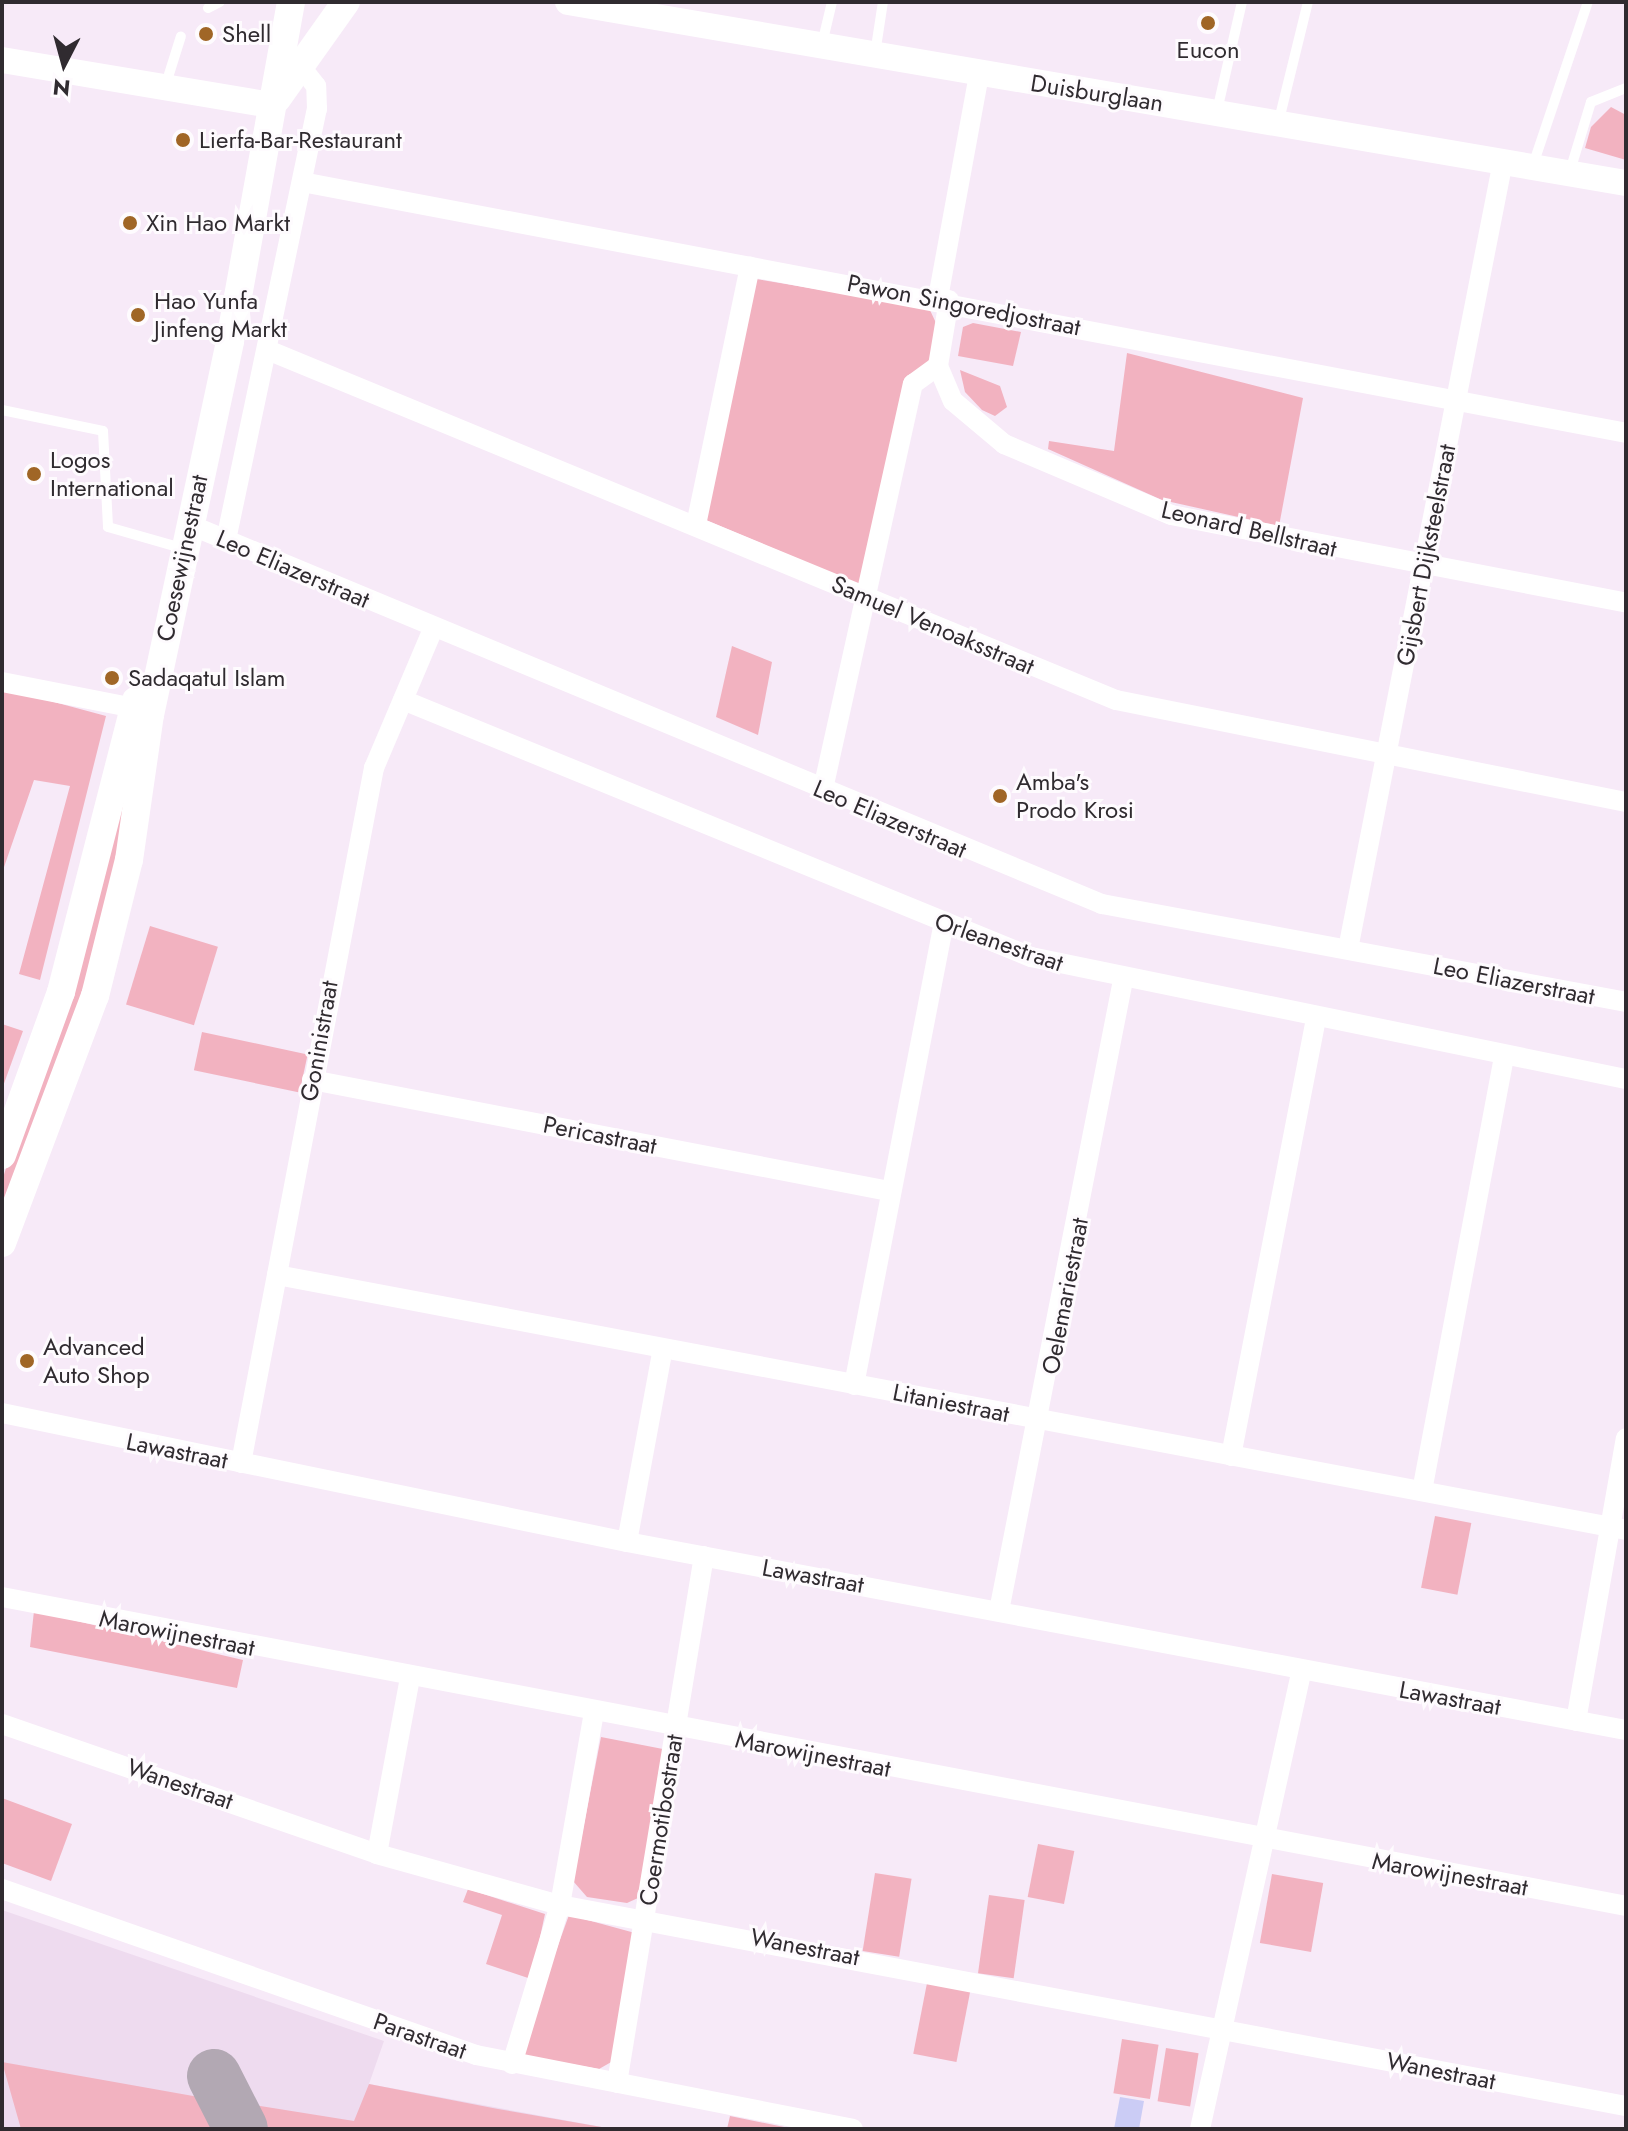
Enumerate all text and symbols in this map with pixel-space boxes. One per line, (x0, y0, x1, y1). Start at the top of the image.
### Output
marker: Eucon (1199, 14, 1217, 32)
place label: Shell (222, 20, 271, 48)
north arrow (24, 24, 104, 104)
marker: Shell (197, 25, 215, 43)
place label: Eucon (1177, 36, 1239, 64)
street label: Duisburglaan (1029, 68, 1165, 118)
text: N (51, 71, 72, 105)
place label: Lierfa-Bar-Restaurant (199, 126, 402, 154)
marker: Lierfa-Bar-Restaurant (174, 131, 192, 149)
place label: Xin Hao Markt (146, 209, 290, 237)
marker: Xin Hao Markt (121, 214, 139, 232)
street label: Pawon Singoredjostraat (845, 268, 1083, 342)
place label: Hao Yunfa Jinfeng Markt (154, 287, 287, 343)
marker: Hao Yunfa Jinfeng Markt (129, 306, 147, 324)
street label: Gijsbert Dijksteelstraat (1390, 442, 1462, 668)
place label: Logos International (50, 446, 174, 502)
marker: Logos International (25, 465, 43, 483)
street label: Coesewijnestraat (150, 472, 214, 644)
street label: Leonard Bellstraat (1159, 495, 1339, 563)
street label: Leo Eliazerstraat (212, 524, 374, 614)
street label: Samuel Venoaksstraat (827, 569, 1039, 681)
place label: Sadaqatul Islam (128, 664, 286, 692)
marker: Sadaqatul Islam (103, 669, 121, 687)
place label: Amba's Prodo Krosi (1016, 768, 1134, 824)
street label: Leo Eliazerstraat (809, 774, 971, 864)
marker: Amba's Prodo Krosi (991, 787, 1009, 805)
street label: Orleanestraat (931, 907, 1067, 977)
street label: Leo Eliazerstraat (1431, 951, 1597, 1011)
street label: Goninistraat (294, 978, 344, 1104)
street label: Pericastraat (541, 1110, 659, 1160)
street label: Oelemariestraat (1036, 1215, 1094, 1377)
place label: Advanced Auto Shop (43, 1333, 150, 1389)
marker: Advanced Auto Shop (18, 1352, 36, 1370)
street label: Litaniestraat (890, 1378, 1012, 1428)
street label: Lawastraat (124, 1427, 230, 1475)
street label: Lawastraat (760, 1553, 866, 1599)
street label: Marowijnestraat (97, 1604, 257, 1662)
street label: Lawastraat (1397, 1675, 1503, 1721)
street label: Marowijnestraat (733, 1725, 893, 1783)
street label: Coermotibostraat (633, 1732, 689, 1908)
street label: Wanestraat (123, 1752, 237, 1816)
street label: Marowijnestraat (1370, 1846, 1530, 1902)
street label: Wanestraat (748, 1922, 862, 1972)
street label: Parastraat (370, 2007, 470, 2065)
street label: Wanestraat (1384, 2046, 1498, 2096)

